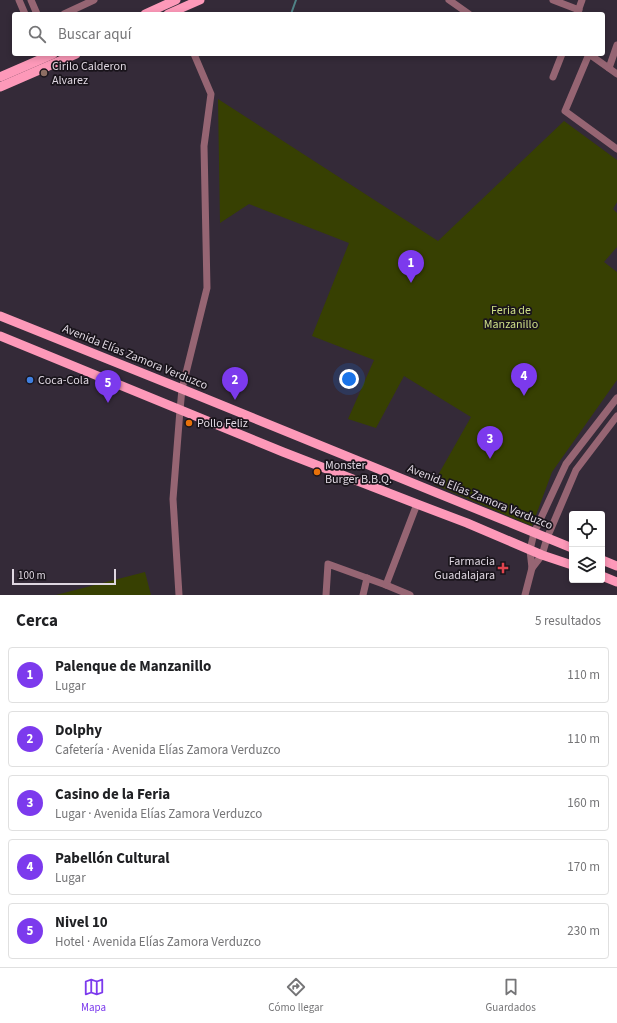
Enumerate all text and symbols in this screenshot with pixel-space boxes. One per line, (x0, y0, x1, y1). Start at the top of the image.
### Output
search box (12, 12, 605, 56)
icon: search (26, 23, 48, 45)
text: Buscar aquí (58, 24, 131, 45)
place label: Cirilo Calderon Alvarez (52, 58, 127, 89)
marker: Cirilo Calderon Alvarez (39, 68, 49, 78)
pin: 1 (398, 250, 424, 283)
park label: Feria de Manzanillo (484, 302, 538, 333)
street label: Avenida Elías Zamora Verduzco (60, 320, 210, 394)
pin: 4 (511, 363, 537, 396)
pin: 2 (222, 367, 248, 400)
your location (339, 369, 359, 389)
pin: 5 (95, 370, 121, 403)
place label: Coca-Cola (38, 372, 89, 389)
marker: Coca-Cola (25, 375, 35, 385)
place label: Pollo Feliz (197, 415, 248, 432)
marker: Pollo Feliz (184, 418, 194, 428)
pin: 3 (477, 426, 503, 459)
place label: Monster Burger B.B.Q. (325, 457, 392, 488)
street label: Avenida Elías Zamora Verduzco (405, 460, 555, 534)
marker: Monster Burger B.B.Q. (312, 467, 322, 477)
map controls (569, 511, 605, 583)
button: locate (569, 511, 605, 547)
button: layers (569, 547, 605, 583)
place label: Farmacia Guadalajara (434, 553, 495, 584)
marker: Farmacia Guadalajara (498, 563, 508, 573)
scale bar (12, 567, 116, 586)
text: 100 m (18, 568, 46, 583)
text: Cerca (16, 609, 58, 633)
text: 5 resultados (535, 612, 601, 630)
text: Palenque de Manzanillo (55, 656, 211, 677)
text: 1 (27, 666, 33, 684)
text: 110 m (567, 666, 600, 684)
text: Lugar (55, 677, 86, 695)
text: Dolphy (55, 720, 102, 741)
text: 2 (27, 730, 33, 748)
text: 110 m (567, 730, 600, 748)
text: Cafetería · Avenida Elías Zamora Verduzco (55, 741, 281, 759)
text: Casino de la Feria (55, 784, 170, 805)
text: 3 (27, 794, 33, 812)
text: 160 m (567, 794, 600, 812)
text: Lugar · Avenida Elías Zamora Verduzco (55, 805, 262, 823)
text: Pabellón Cultural (55, 848, 170, 869)
text: 4 (27, 858, 33, 876)
text: 170 m (567, 858, 600, 876)
text: Lugar (55, 869, 86, 887)
text: Nivel 10 (55, 912, 108, 933)
text: 5 (27, 922, 33, 940)
text: 230 m (567, 922, 600, 940)
text: Hotel · Avenida Elías Zamora Verduzco (55, 933, 261, 951)
tab: Mapa (81, 976, 106, 1015)
tab: Cómo llegar (268, 976, 323, 1015)
tab: Guardados (486, 976, 536, 1015)

